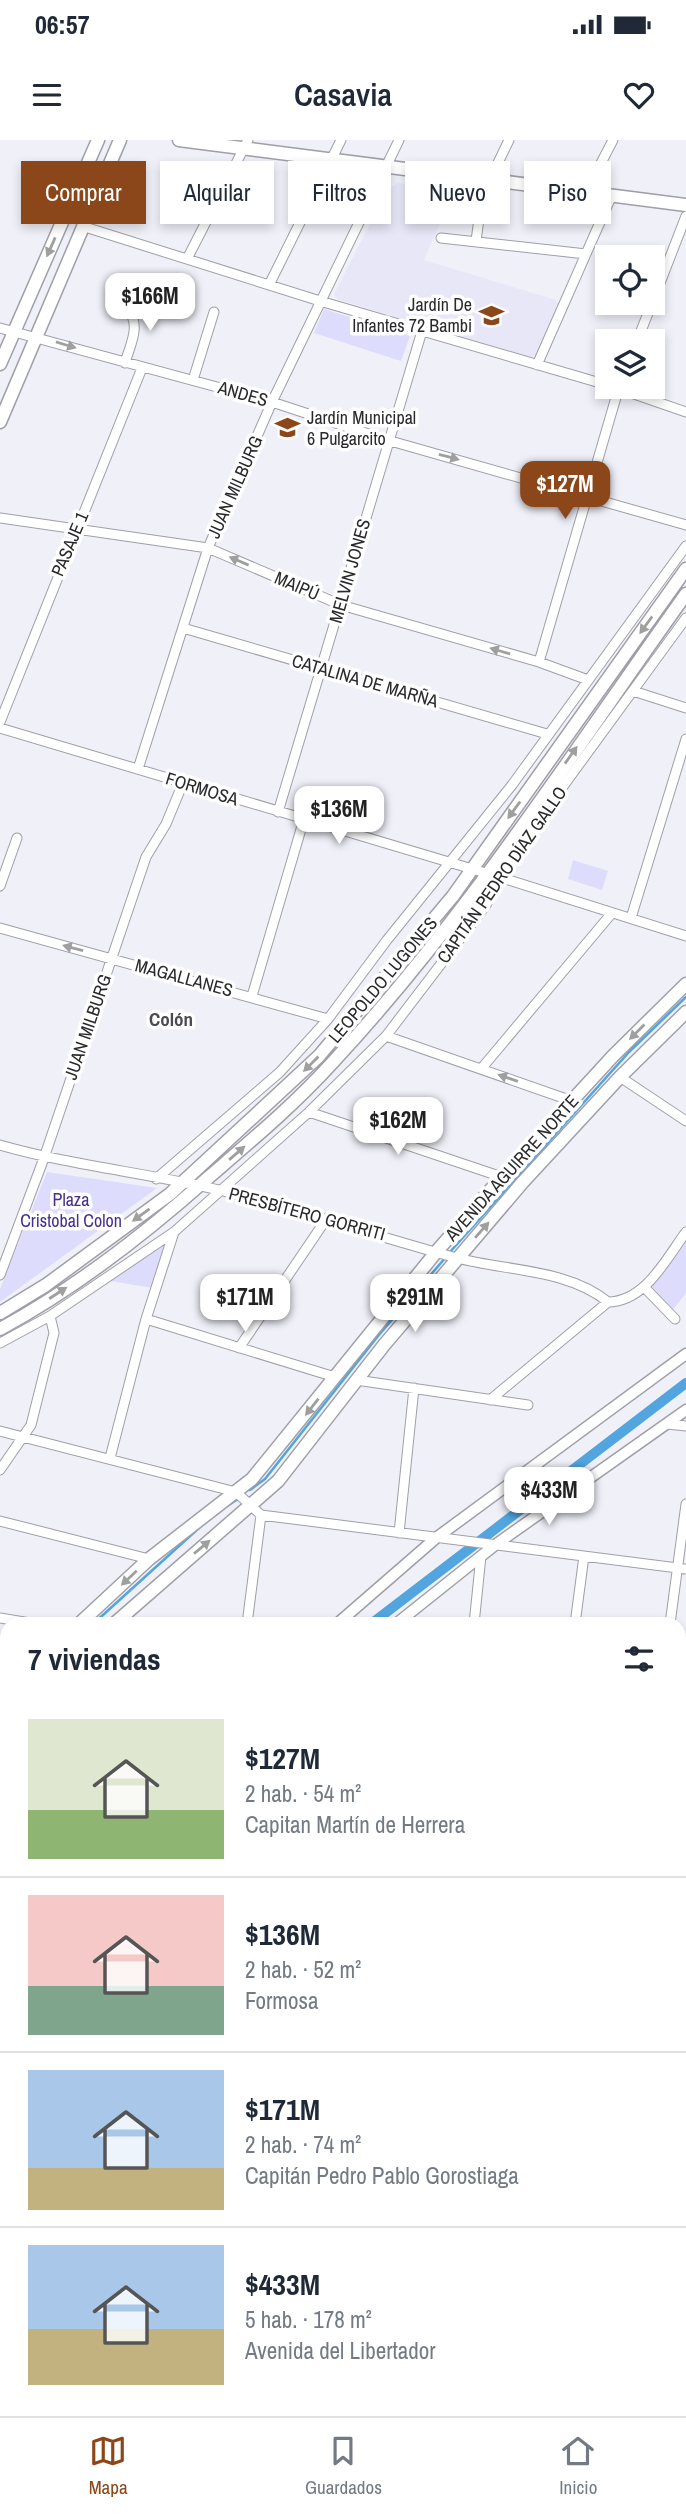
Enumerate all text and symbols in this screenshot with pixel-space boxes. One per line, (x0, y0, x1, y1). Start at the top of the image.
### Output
text: 06:57 (35, 7, 90, 42)
text: Casavia (294, 73, 392, 116)
icon: menu (28, 76, 66, 114)
icon: heart (620, 76, 658, 114)
chip: Comprar (21, 161, 146, 224)
chip: Alquilar (160, 161, 274, 224)
chip: Filtros (288, 161, 391, 224)
chip: Nuevo (405, 161, 510, 224)
chip: Piso (524, 161, 611, 224)
one-way arrow (45, 237, 57, 257)
map controls (595, 245, 665, 399)
button: locate (595, 245, 665, 315)
pin: $166M (101, 274, 199, 333)
text: $166M (121, 280, 179, 311)
place label: Jardín De Infantes 72 Bambi (352, 292, 472, 338)
school or university icon: Jardín De Infantes 72 Bambi (478, 301, 506, 329)
button: layers (595, 329, 665, 399)
one-way arrow (56, 340, 77, 350)
street label: ANDES (214, 374, 271, 413)
place label: Jardín Municipal 6 Pulgarcito (307, 405, 416, 451)
school or university icon: Jardín Municipal 6 Pulgarcito (273, 414, 301, 442)
street label: JUAN MILBURG (201, 432, 268, 542)
one-way arrow (438, 452, 460, 463)
pin: $127M (516, 462, 614, 521)
text: $127M (536, 468, 594, 499)
street label: PASAJE 1 (45, 507, 95, 580)
street label: MELVIN JONES (323, 516, 376, 626)
one-way arrow (229, 555, 249, 567)
street label: MAIPÚ (271, 565, 324, 606)
one-way arrow (639, 616, 653, 634)
one-way arrow (489, 645, 511, 656)
street label: CATALINA DE MARÑA (289, 648, 441, 713)
one-way arrow (564, 746, 578, 764)
street label: FORMOSA (163, 766, 242, 811)
street label: CAPITÁN PEDRO DÍAZ GALLO (431, 781, 572, 968)
pin: $136M (290, 786, 388, 846)
text: $136M (310, 793, 368, 824)
one-way arrow (507, 801, 521, 819)
street label: LEOPOLDO LUGONES (322, 911, 443, 1048)
one-way arrow (62, 942, 84, 953)
street label: MAGALLANES (133, 952, 236, 1003)
street label: JUAN MILBURG (58, 971, 117, 1083)
district label: Colón (149, 1006, 193, 1032)
one-way arrow (629, 1023, 646, 1040)
one-way arrow (303, 1056, 319, 1072)
one-way arrow (497, 1072, 518, 1083)
street label: AVENIDA AGUIRRE NORTE (438, 1089, 584, 1247)
pin: $162M (349, 1098, 447, 1157)
text: $162M (369, 1104, 427, 1135)
one-way arrow (228, 1145, 246, 1161)
street label: PRESBÍTERO GORRITI (226, 1181, 388, 1246)
park label: Plaza Cristobal Colon (20, 1187, 122, 1233)
one-way arrow (132, 1208, 150, 1222)
one-way arrow (474, 1222, 489, 1239)
pin: $171M (196, 1274, 294, 1334)
pin: $291M (366, 1274, 464, 1334)
text: $171M (216, 1281, 274, 1312)
text: $291M (386, 1281, 444, 1312)
one-way arrow (48, 1287, 68, 1300)
one-way arrow (304, 1397, 319, 1415)
pin: $433M (500, 1468, 598, 1527)
text: $433M (520, 1474, 578, 1505)
one-way arrow (194, 1540, 211, 1555)
one-way arrow (121, 1569, 138, 1585)
text: 7 viviendas (28, 1639, 161, 1679)
icon: filters (620, 1640, 658, 1678)
text: $127M (245, 1738, 320, 1778)
icon: home (84, 1747, 168, 1831)
text: 2 hab. · 54 m² (245, 1778, 361, 1809)
text: Capitan Martín de Herrera (245, 1809, 465, 1840)
text: $136M (245, 1914, 320, 1954)
icon: home (84, 1923, 168, 2007)
text: 2 hab. · 52 m² (245, 1954, 361, 1985)
text: Formosa (245, 1985, 319, 2016)
text: $171M (245, 2089, 320, 2129)
icon: home (84, 2098, 168, 2182)
text: 2 hab. · 74 m² (245, 2129, 361, 2160)
text: Capitán Pedro Pablo Gorostiaga (245, 2160, 519, 2191)
text: $433M (245, 2264, 320, 2304)
icon: home (84, 2273, 168, 2357)
text: 5 hab. · 178 m² (245, 2304, 372, 2335)
text: Avenida del Libertador (245, 2335, 436, 2366)
tab: Mapa (89, 2432, 128, 2500)
tab: Guardados (305, 2432, 382, 2500)
tab: Inicio (559, 2432, 597, 2500)

